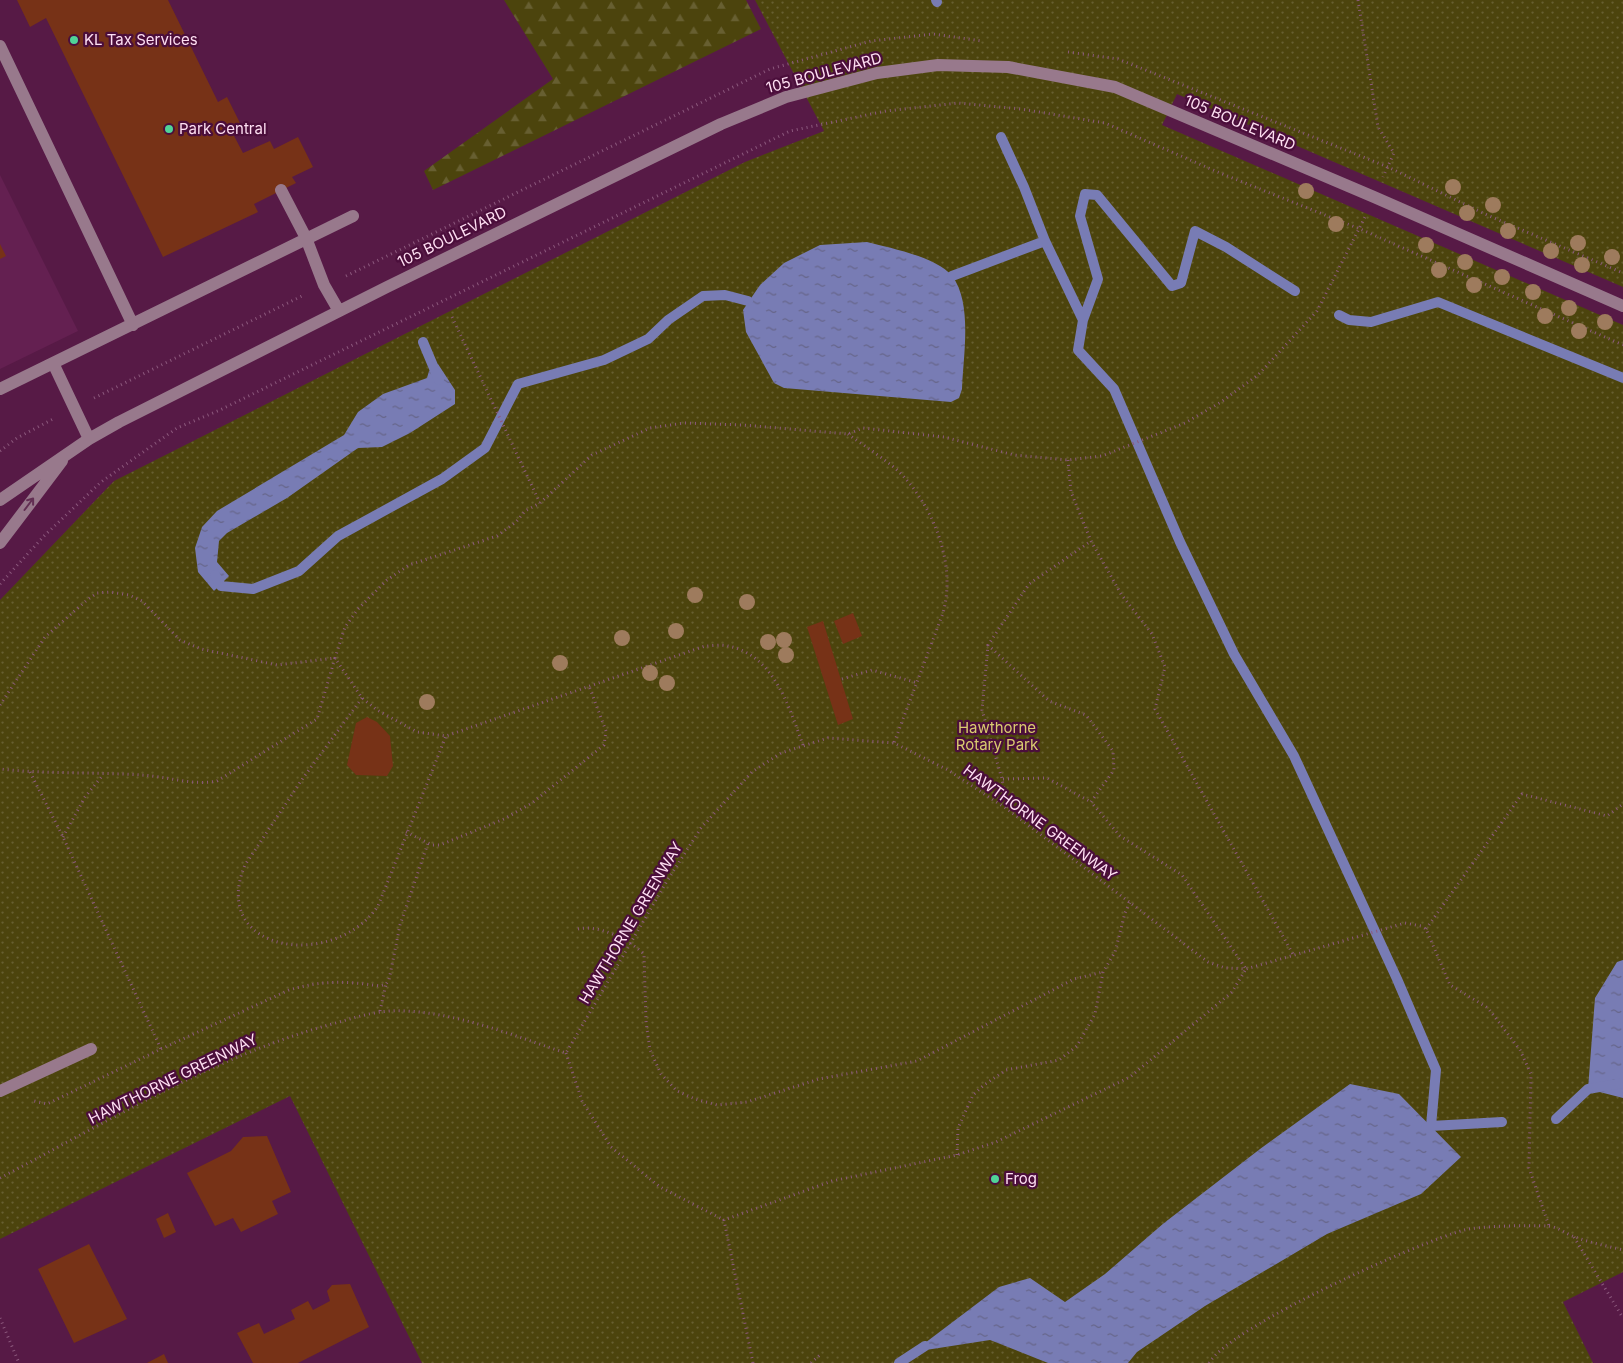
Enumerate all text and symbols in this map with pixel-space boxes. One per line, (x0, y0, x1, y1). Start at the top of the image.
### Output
place label: KL Tax Services (84, 30, 198, 49)
marker: KL Tax Services (68, 34, 80, 46)
street label: 105 BOULEVARD (764, 48, 884, 97)
street label: 105 BOULEVARD (1182, 91, 1299, 155)
place label: Park Central (179, 119, 267, 138)
marker: Park Central (163, 123, 175, 135)
street label: 105 BOULEVARD (394, 202, 509, 271)
one-way arrow (24, 498, 35, 511)
park label: Hawthorne Rotary Park (956, 718, 1039, 754)
street label: HAWTHORNE GREENWAY (960, 760, 1121, 885)
street label: HAWTHORNE GREENWAY (575, 838, 686, 1007)
street label: HAWTHORNE GREENWAY (85, 1029, 260, 1128)
place label: Frog (1005, 1169, 1037, 1188)
marker: Frog (989, 1173, 1001, 1185)

